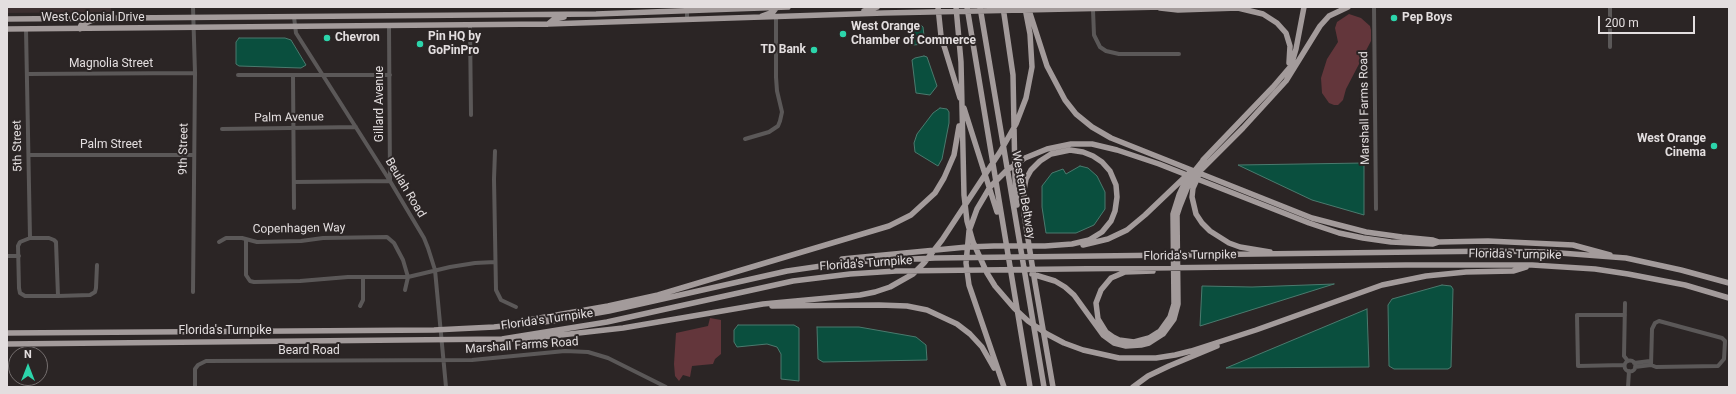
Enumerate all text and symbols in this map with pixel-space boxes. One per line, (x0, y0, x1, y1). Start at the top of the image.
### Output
scale bar (1600, 8, 1697, 34)
street label: West Colonial Drive (41, 11, 145, 25)
place label: Pep Boys (1402, 11, 1452, 25)
marker: Pep Boys (1389, 13, 1399, 23)
text: 200 m (1605, 16, 1639, 30)
place label: West Orange Chamber of Commerce (851, 20, 976, 48)
marker: West Orange Chamber of Commerce (838, 29, 848, 39)
place label: Pin HQ by GoPinPro (428, 30, 481, 58)
place label: Chevron (335, 31, 380, 45)
marker: Chevron (322, 33, 332, 43)
marker: Pin HQ by GoPinPro (415, 39, 425, 49)
place label: TD Bank (761, 43, 806, 57)
marker: TD Bank (809, 45, 819, 55)
street label: Marshall Farms Road (1357, 51, 1373, 165)
street label: Magnolia Street (69, 57, 153, 71)
street label: Gillard Avenue (373, 66, 387, 142)
street label: Palm Avenue (254, 110, 324, 126)
street label: 5th Street (10, 120, 26, 172)
street label: 9th Street (176, 123, 192, 175)
place label: West Orange Cinema (1637, 132, 1706, 160)
street label: Palm Street (80, 138, 142, 152)
marker: West Orange Cinema (1709, 141, 1719, 151)
street label: Western Beltway (1008, 150, 1038, 240)
street label: Beulah Road (382, 156, 428, 220)
street label: Copenhagen Way (252, 221, 346, 237)
street label: Florida's Turnpike (1468, 247, 1562, 263)
street label: Florida's Turnpike (1143, 248, 1237, 264)
street label: Florida's Turnpike (819, 254, 913, 274)
street label: Florida's Turnpike (500, 306, 594, 334)
street label: Florida's Turnpike (179, 324, 271, 338)
street label: Marshall Farms Road (465, 335, 579, 357)
street label: Beard Road (278, 344, 340, 358)
north arrow (8, 346, 48, 386)
text: N (24, 348, 32, 361)

